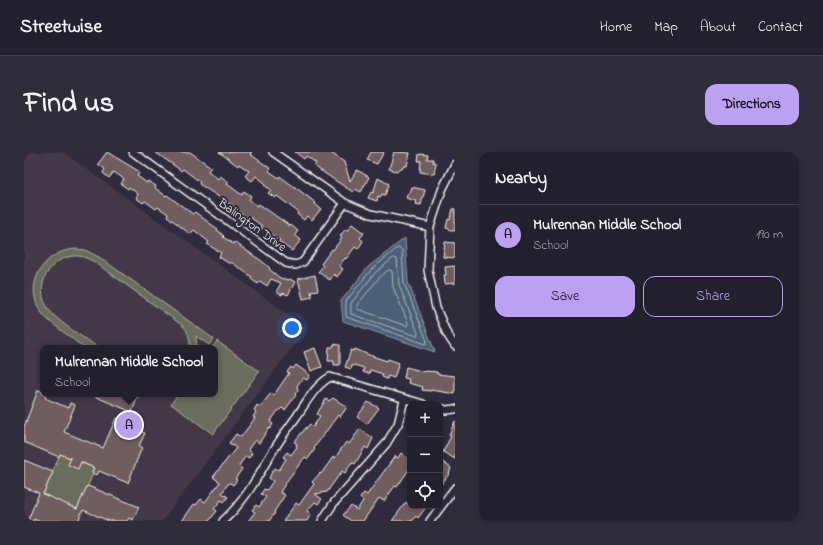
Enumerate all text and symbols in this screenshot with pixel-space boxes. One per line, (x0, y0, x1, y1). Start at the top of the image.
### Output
text: Streetwise (20, 14, 102, 41)
text: Home (600, 17, 632, 38)
text: Map (654, 17, 678, 38)
text: About (700, 17, 736, 38)
text: Contact (758, 17, 803, 38)
text: Find us (24, 84, 114, 125)
button: Directions (705, 84, 799, 125)
text: Nearby (495, 166, 547, 191)
street label: Balington Drive (213, 193, 290, 257)
text: Mulrennan Middle School (533, 214, 681, 236)
text: A (504, 225, 512, 244)
text: 190 m (756, 225, 783, 244)
text: School (533, 236, 569, 255)
button: Save (495, 276, 635, 317)
button: Share (643, 276, 783, 317)
your location (282, 318, 302, 338)
popup (40, 345, 218, 397)
text: Mulrennan Middle School (55, 351, 203, 373)
text: School (55, 373, 90, 392)
map controls (407, 401, 443, 509)
button: + (407, 401, 443, 437)
pin: A (116, 410, 142, 440)
button: − (407, 437, 443, 473)
button: locate (407, 473, 443, 509)

